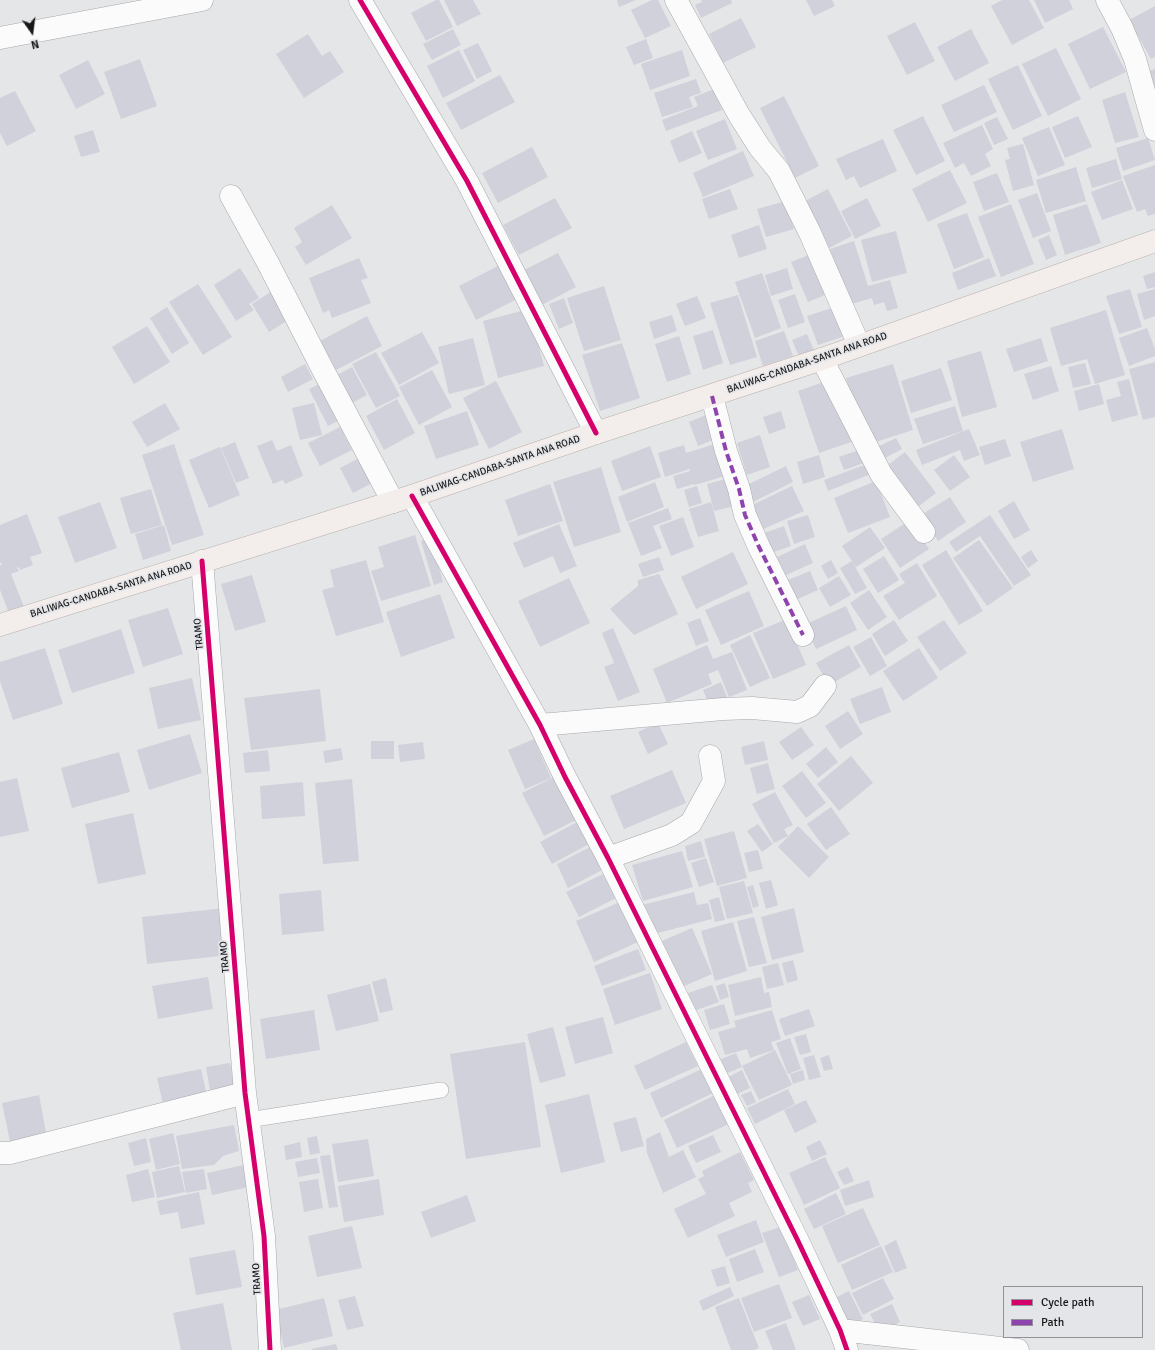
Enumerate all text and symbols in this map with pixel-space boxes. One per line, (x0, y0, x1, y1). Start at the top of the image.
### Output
north arrow (12, 12, 52, 52)
text: N (30, 37, 40, 51)
street label: BALIWAG-CANDABA-SANTA ANA ROAD (725, 330, 889, 396)
street label: BALIWAG-CANDABA-SANTA ANA ROAD (418, 433, 582, 499)
street label: BALIWAG-CANDABA-SANTA ANA ROAD (29, 560, 193, 620)
street label: TRAMO (192, 618, 206, 650)
street label: TRAMO (218, 941, 232, 973)
street label: TRAMO (250, 1263, 264, 1295)
legend (1003, 1286, 1143, 1338)
text: Cycle path (1041, 1295, 1094, 1310)
text: Path (1041, 1315, 1064, 1330)

